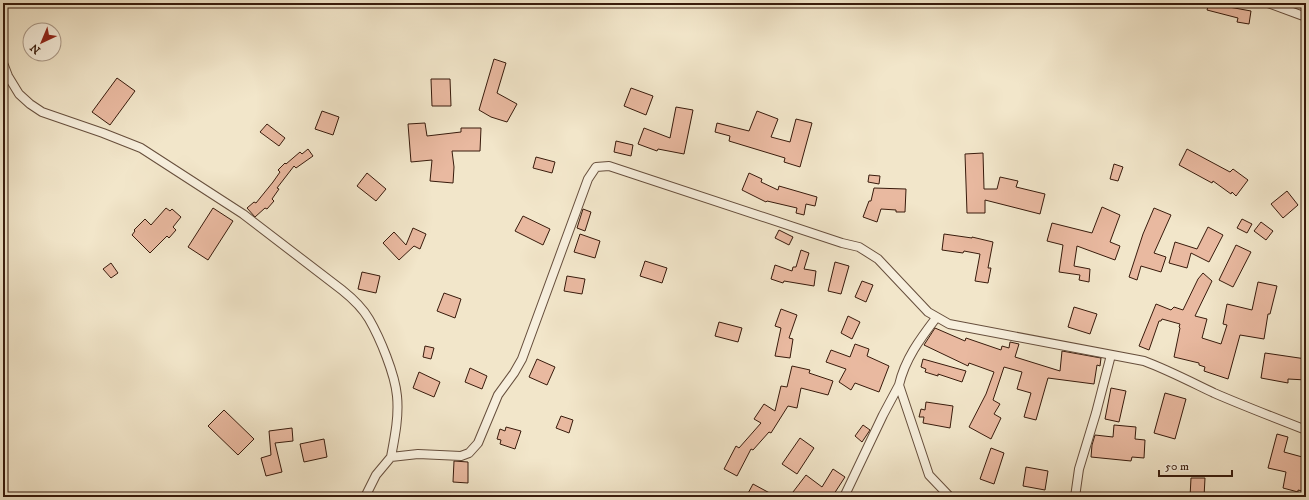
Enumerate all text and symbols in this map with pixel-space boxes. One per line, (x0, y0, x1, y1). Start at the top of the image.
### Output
north arrow (22, 22, 62, 62)
text: N (28, 40, 44, 57)
scale bar (1159, 452, 1232, 478)
text: 50 m (1165, 459, 1189, 474)

